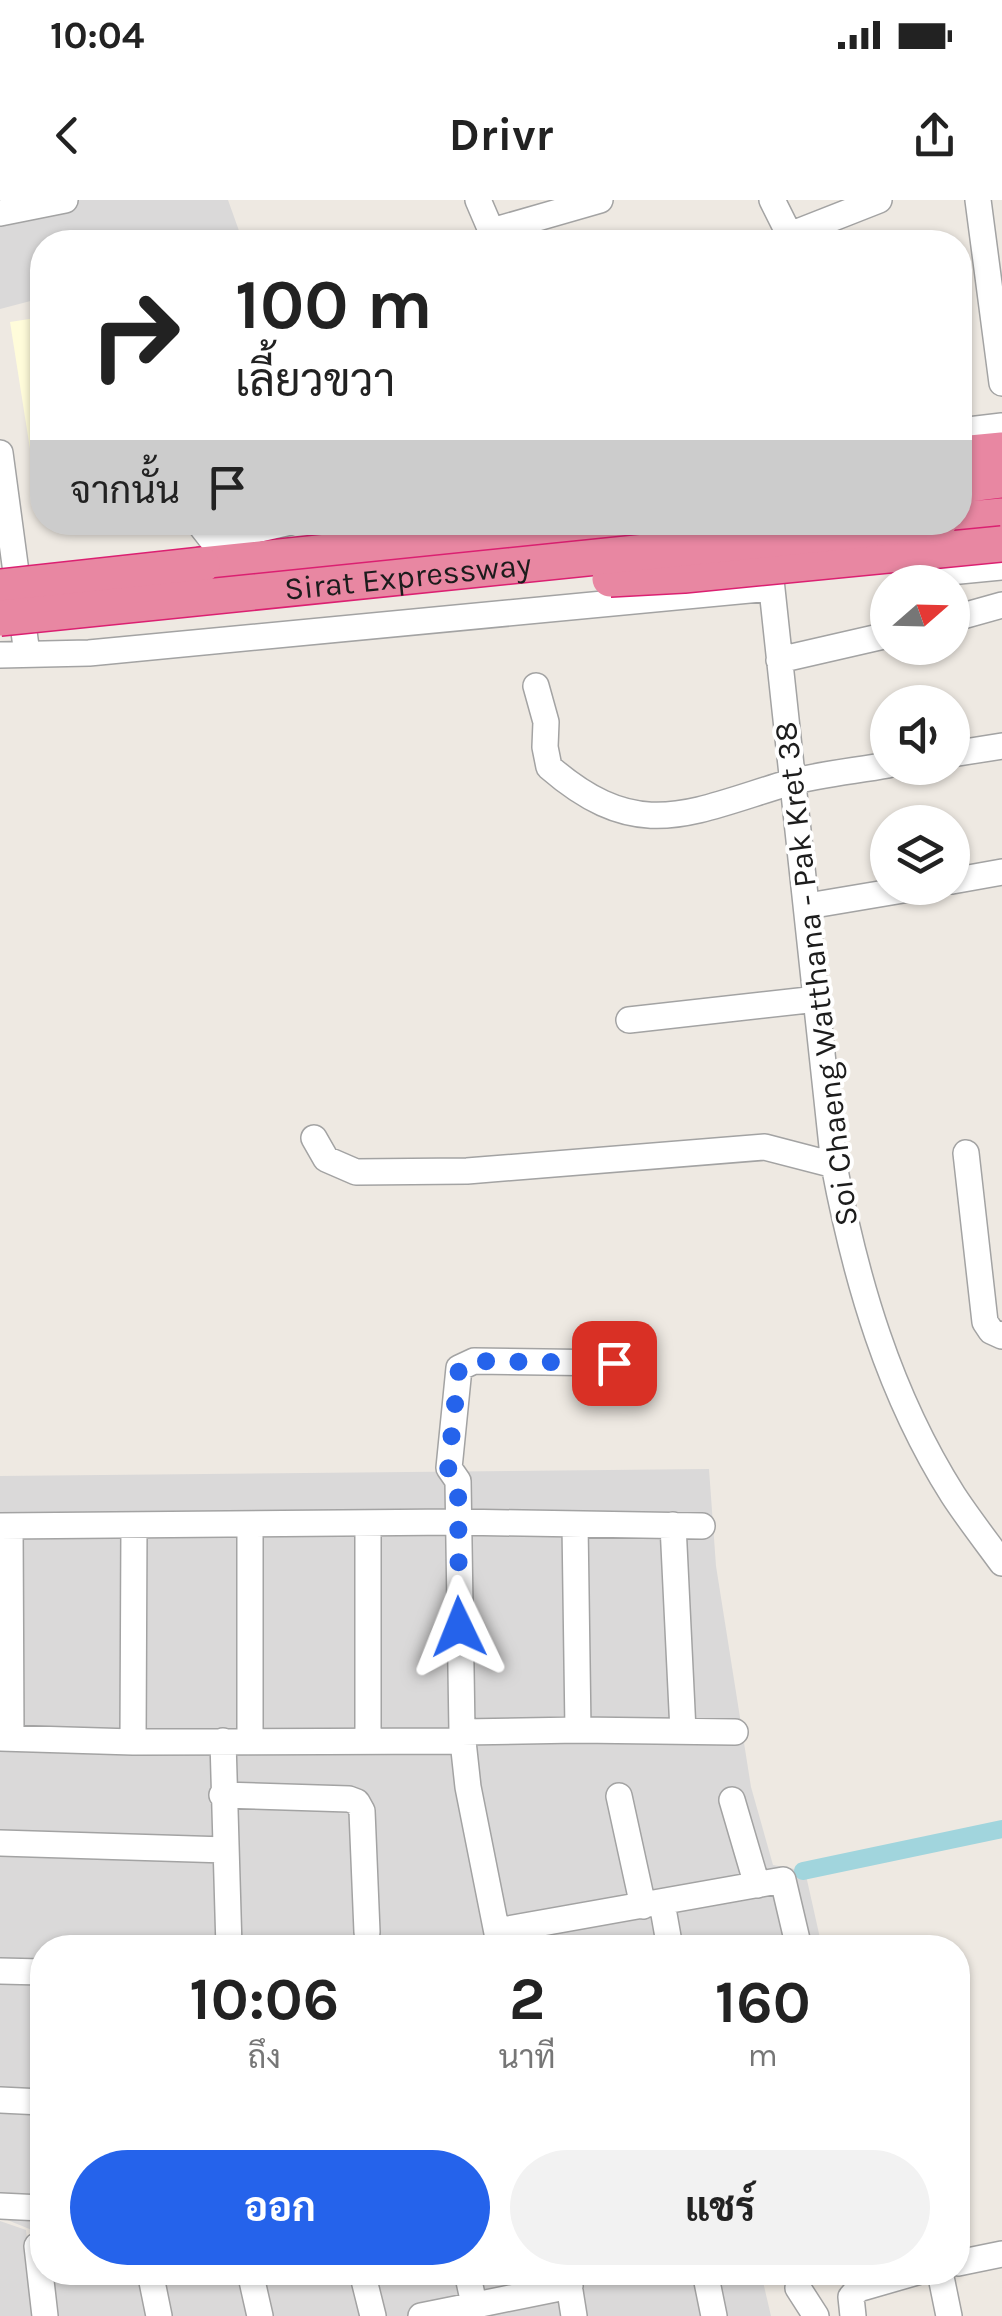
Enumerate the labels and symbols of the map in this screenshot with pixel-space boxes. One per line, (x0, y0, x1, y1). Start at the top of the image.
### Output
street label: Sirat Expressway (283, 545, 533, 607)
north arrow (870, 565, 970, 665)
street label: Soi Chaeng Watthana - Pak Kret 38 (767, 720, 865, 1228)
pin (572, 1321, 657, 1406)
position arrow (407, 1575, 511, 1679)

